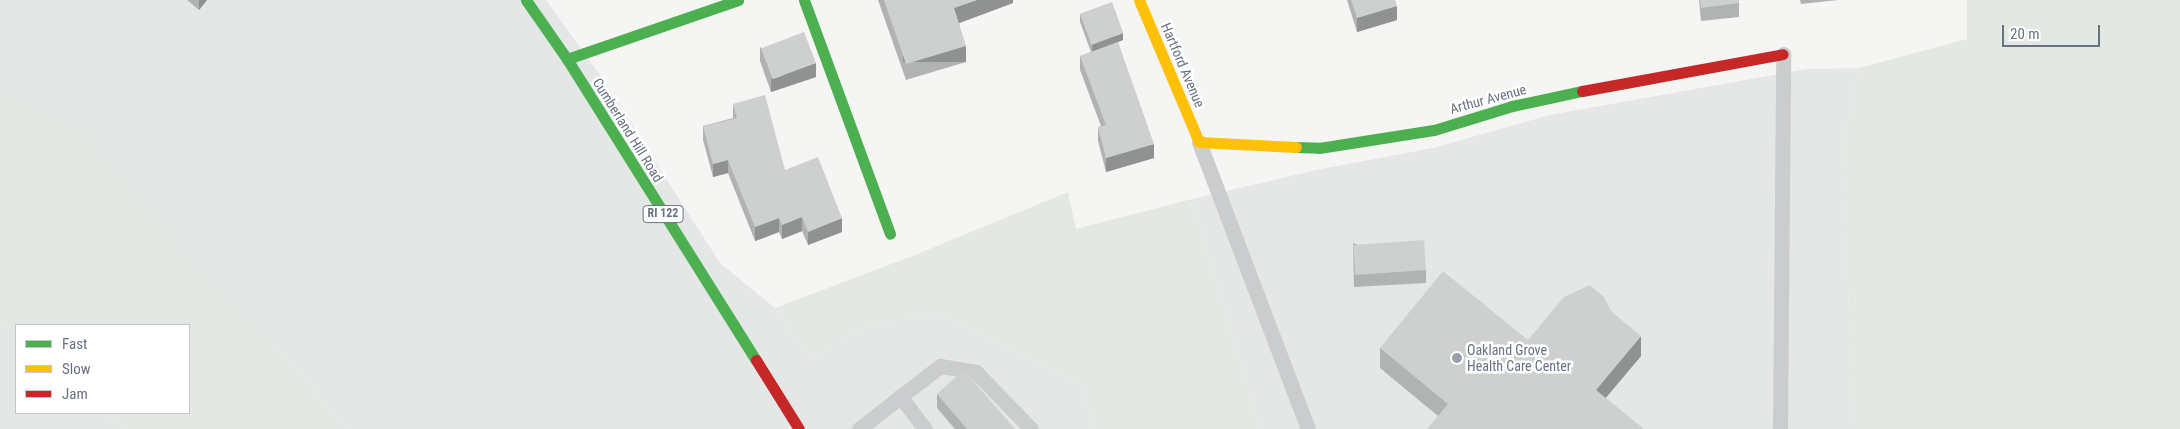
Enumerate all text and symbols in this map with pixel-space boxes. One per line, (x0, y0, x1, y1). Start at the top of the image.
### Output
scale bar (2005, 15, 2102, 47)
street label: Hartford Avenue (1158, 20, 1208, 110)
text: 20 m (2010, 25, 2040, 43)
street label: Cumberland Hill Road (589, 75, 667, 185)
street label: Arthur Avenue (1448, 81, 1528, 117)
road number: RI 122 (642, 204, 684, 223)
legend (15, 324, 190, 414)
text: Fast (62, 335, 87, 353)
place label: Oakland Grove Health Care Center (1467, 342, 1571, 374)
marker: Oakland Grove Health Care Center (1451, 352, 1463, 364)
text: Slow (62, 360, 91, 378)
text: Jam (62, 385, 88, 403)

